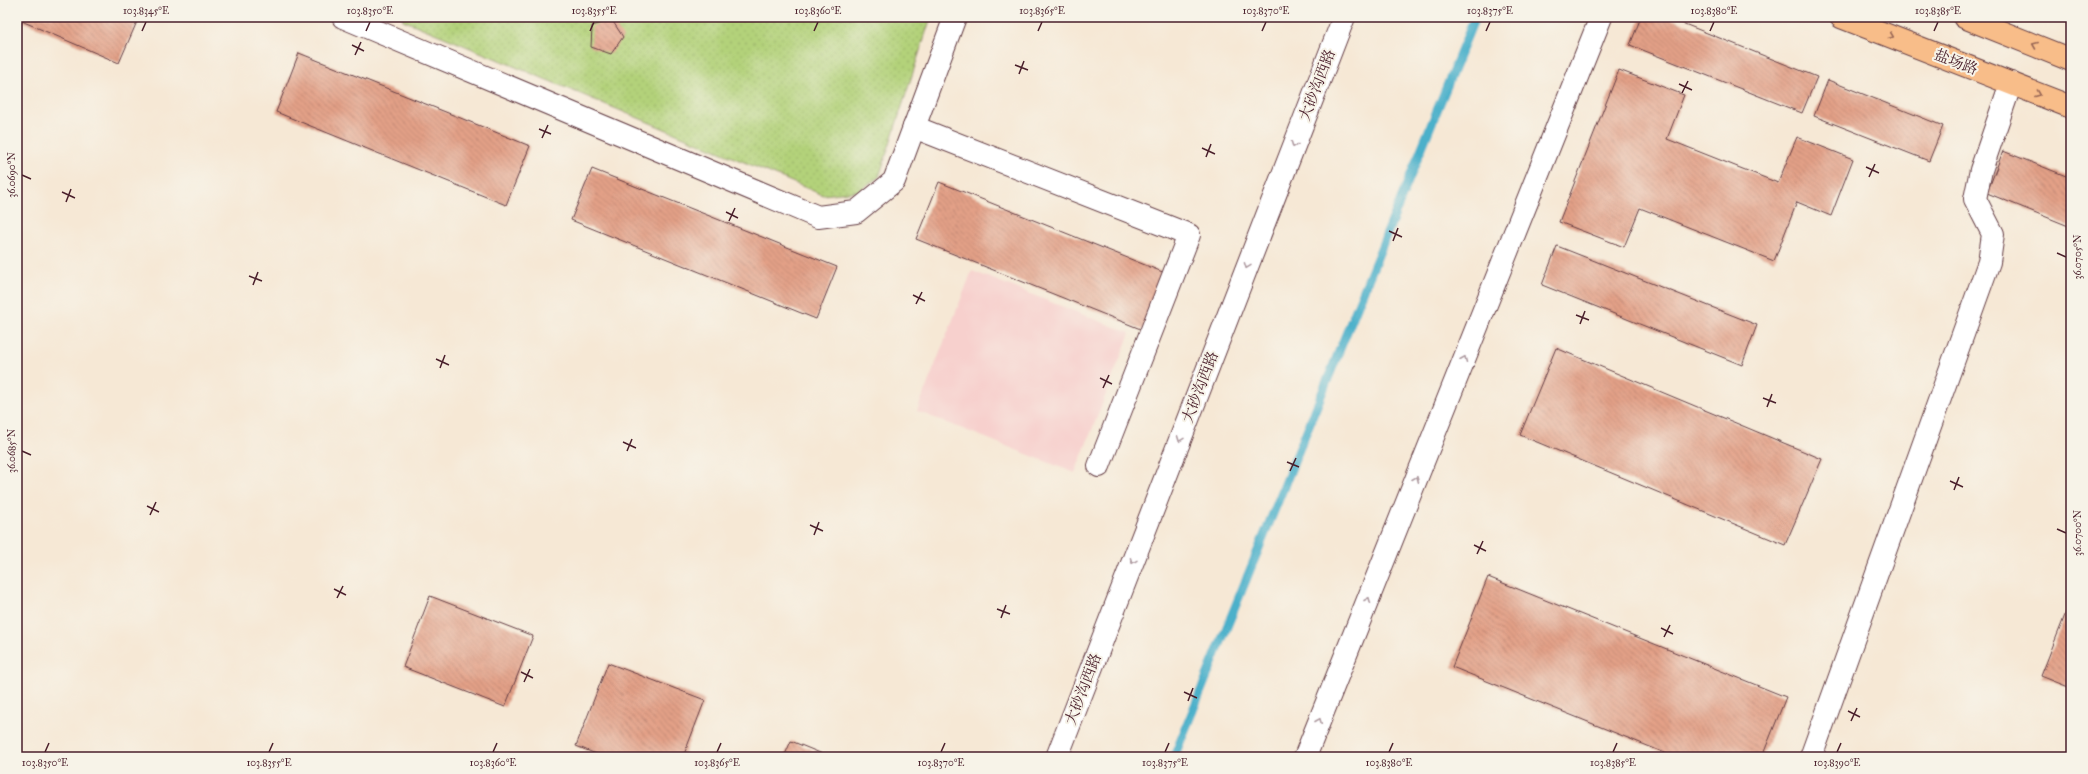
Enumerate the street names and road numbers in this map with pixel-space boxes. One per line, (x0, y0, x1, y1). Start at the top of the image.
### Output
street label: 盐场路 (1932, 46, 1980, 78)
street label: 大砂沟西路 (1295, 47, 1339, 123)
street label: 大砂沟西路 (1178, 349, 1222, 425)
street label: 大砂沟西路 (1061, 651, 1105, 727)

